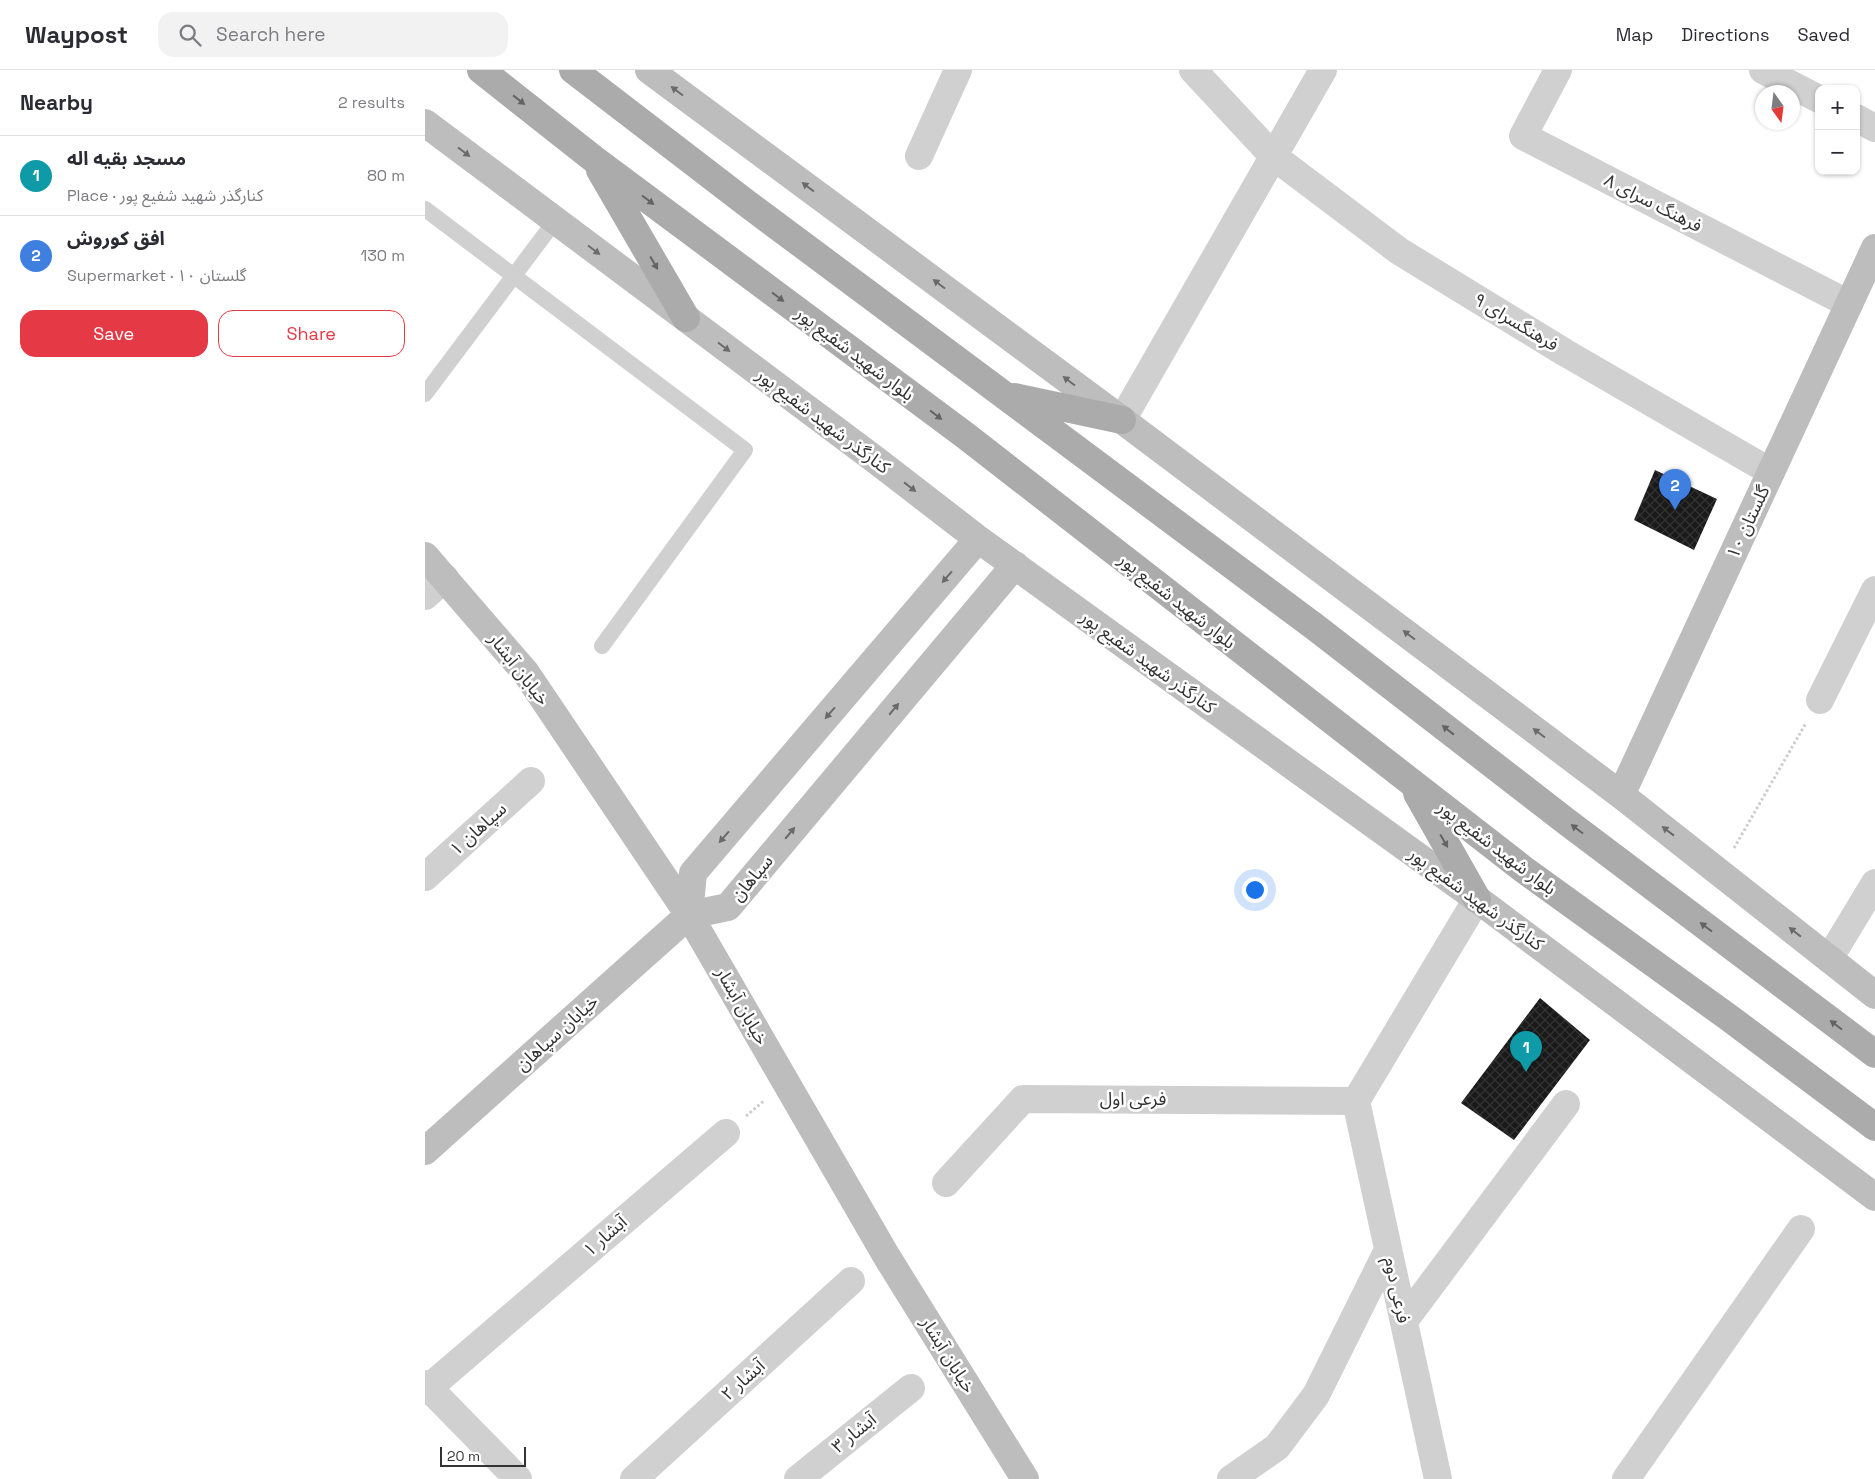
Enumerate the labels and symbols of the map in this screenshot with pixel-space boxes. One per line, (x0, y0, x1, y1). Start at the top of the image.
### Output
north arrow (1755, 85, 1800, 130)
one-way arrow (670, 86, 684, 96)
one-way arrow (512, 95, 525, 106)
one-way arrow (457, 147, 471, 157)
street label: فرهنگ سرای ۸ (1600, 168, 1706, 237)
one-way arrow (802, 182, 815, 193)
one-way arrow (641, 194, 654, 205)
one-way arrow (587, 244, 600, 255)
one-way arrow (650, 256, 658, 271)
one-way arrow (932, 279, 945, 289)
street label: فرهنگسرای ۹ (1470, 287, 1563, 356)
one-way arrow (771, 292, 785, 302)
street label: بلوار شهید شفیع پور (789, 301, 919, 408)
one-way arrow (717, 342, 731, 352)
street label: کنارگذر شهید شفیع پور (749, 362, 895, 481)
one-way arrow (1062, 376, 1076, 386)
one-way arrow (929, 409, 942, 420)
pin: 2 (1659, 469, 1691, 510)
one-way arrow (903, 481, 916, 492)
street label: گلستان ۱۰ (1721, 481, 1775, 562)
street label: بلوار شهید شفیع پور (1111, 547, 1241, 656)
one-way arrow (941, 570, 953, 582)
street label: کنارگذر شهید شفیع پور (1074, 604, 1221, 721)
street label: خیابان آبشار (483, 627, 555, 710)
one-way arrow (1403, 630, 1416, 641)
one-way arrow (889, 702, 900, 715)
one-way arrow (824, 707, 836, 719)
one-way arrow (1442, 724, 1455, 735)
one-way arrow (1532, 728, 1546, 738)
street label: بلوار شهید شفیع پور (1431, 795, 1561, 902)
street label: سپاهان ۱ (444, 797, 511, 860)
one-way arrow (1570, 824, 1584, 834)
one-way arrow (1662, 826, 1675, 837)
one-way arrow (784, 827, 795, 840)
one-way arrow (719, 830, 730, 843)
one-way arrow (1440, 833, 1448, 848)
street label: کنارگذر شهید شفیع پور (1402, 841, 1549, 958)
street label: سپاهان (725, 850, 778, 906)
your location (1242, 877, 1268, 903)
one-way arrow (1700, 922, 1713, 932)
one-way arrow (1789, 927, 1802, 938)
street label: خیابان آبشار (711, 962, 774, 1049)
street label: خیابان سپاهان (510, 989, 603, 1076)
one-way arrow (1829, 1020, 1843, 1030)
pin: 1 (1510, 1031, 1542, 1072)
street label: فرعی اول (1100, 1087, 1166, 1110)
street label: آبشار ۱ (578, 1210, 632, 1261)
street label: فرعی دوم (1376, 1255, 1416, 1326)
street label: خیابان آبشار (915, 1311, 981, 1397)
street label: آبشار ۲ (716, 1353, 770, 1405)
street label: آبشار ۳ (827, 1407, 881, 1458)
scale bar (440, 1444, 526, 1467)

